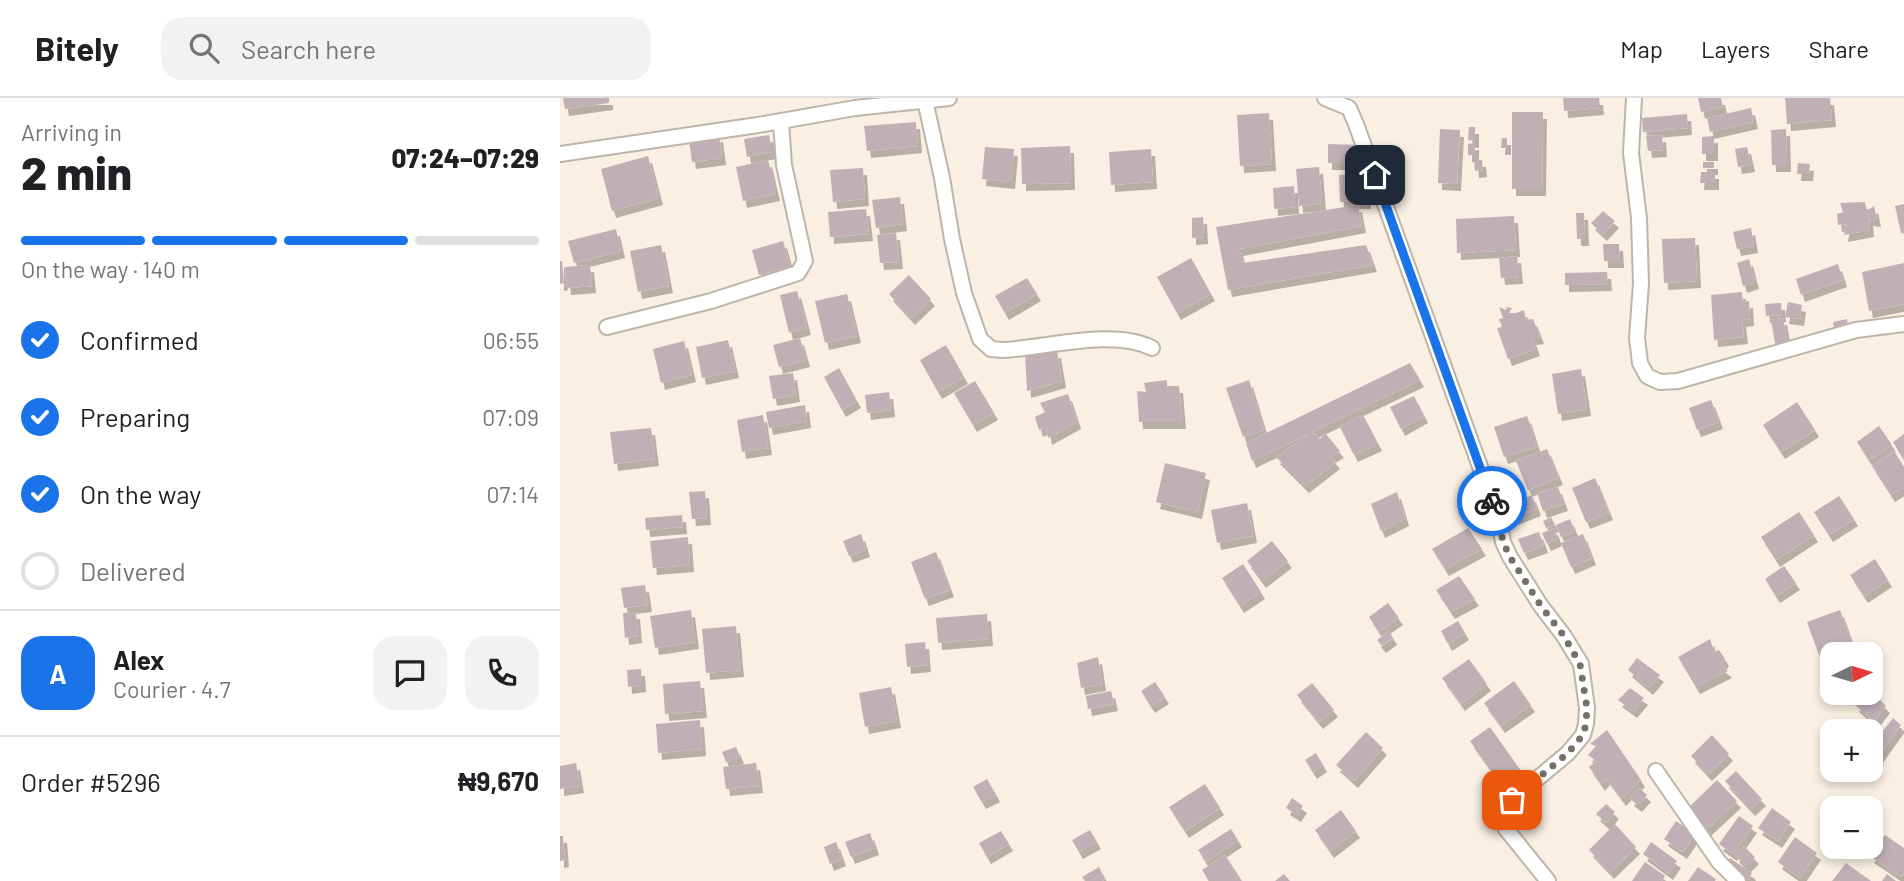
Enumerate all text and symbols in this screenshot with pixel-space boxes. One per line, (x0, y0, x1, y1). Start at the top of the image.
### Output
search box (161, 17, 651, 80)
text: Bitely (35, 28, 119, 68)
icon: search (185, 29, 223, 67)
text: Search here (241, 33, 376, 64)
text: Map (1620, 34, 1663, 63)
text: Layers (1701, 34, 1770, 63)
text: Share (1808, 34, 1869, 63)
text: Arriving in (21, 118, 122, 146)
text: 07:24–07:29 (391, 142, 539, 173)
text: 2 min (21, 144, 132, 199)
pin (1345, 145, 1405, 205)
icon: home (1356, 156, 1394, 194)
text: On the way · 140 m (21, 255, 200, 283)
icon: check (21, 321, 59, 359)
text: Confirmed (80, 324, 199, 355)
text: 06:55 (483, 326, 539, 354)
icon: check (21, 398, 59, 436)
text: Preparing (80, 401, 190, 432)
text: 07:09 (482, 403, 539, 431)
courier (1457, 466, 1527, 536)
icon: check (21, 475, 59, 513)
text: On the way (80, 478, 201, 509)
text: 07:14 (487, 480, 539, 508)
icon: bike (1473, 482, 1511, 520)
text: Delivered (80, 555, 186, 586)
button: chat (373, 636, 447, 710)
button: phone (465, 636, 539, 710)
north arrow (1820, 642, 1883, 705)
map controls (1820, 642, 1883, 859)
text: Alex (113, 644, 164, 675)
text: A (49, 658, 67, 689)
text: Courier · 4.7 (113, 675, 231, 703)
button: + (1820, 719, 1883, 782)
text: ₦9,670 (458, 765, 539, 796)
text: Order #5296 (21, 766, 161, 797)
pin (1482, 770, 1542, 830)
icon: bag (1493, 781, 1531, 819)
button: − (1820, 796, 1883, 859)

